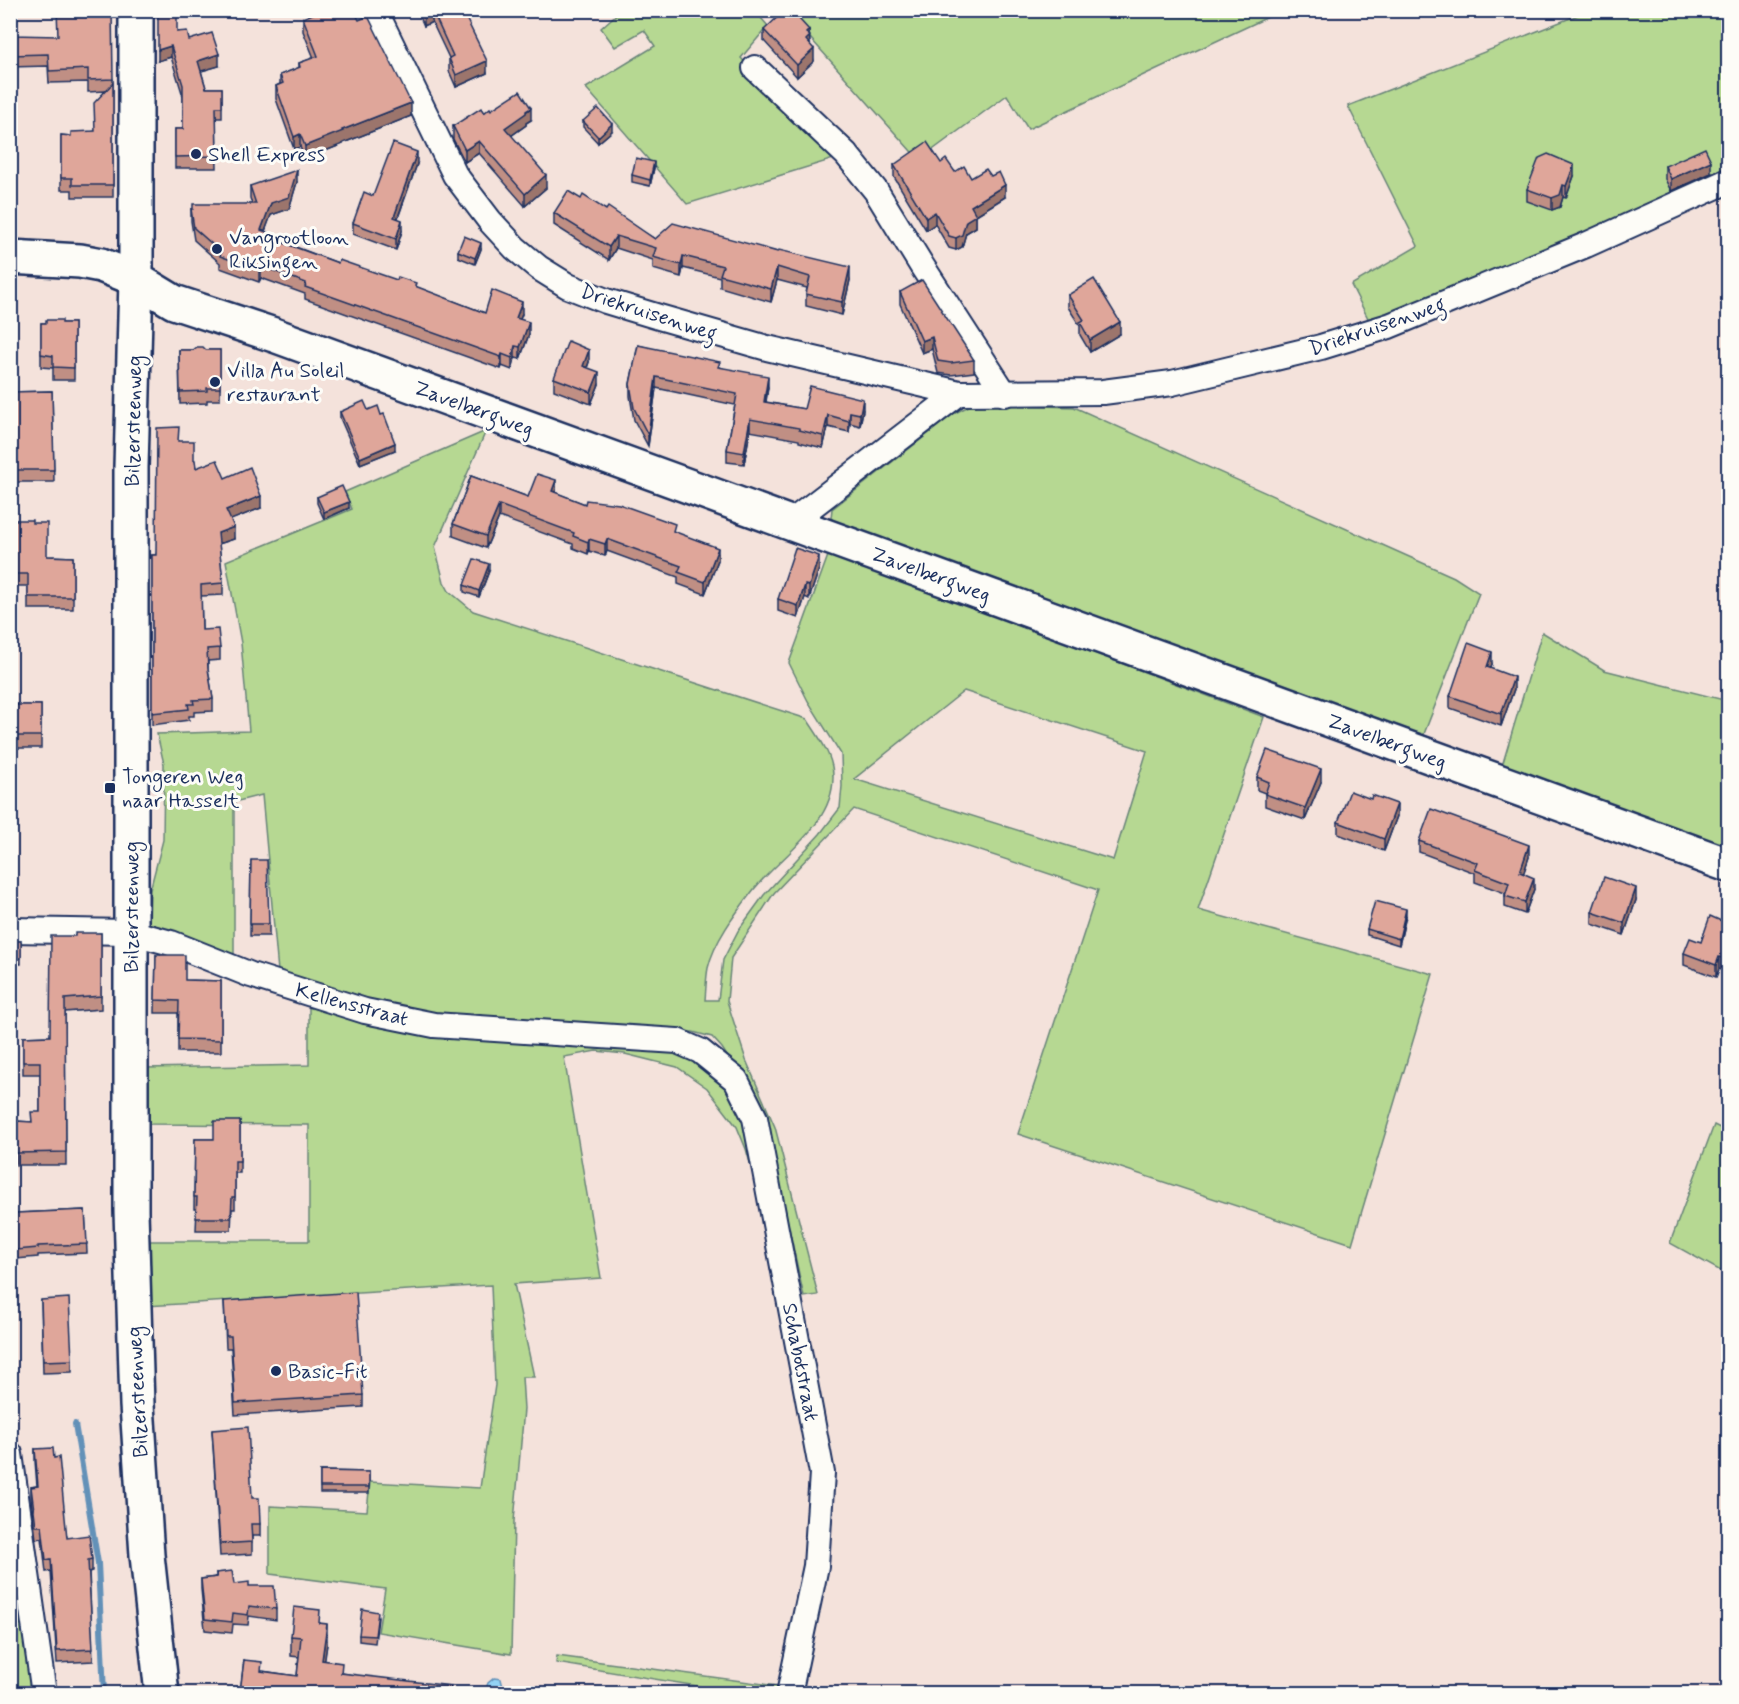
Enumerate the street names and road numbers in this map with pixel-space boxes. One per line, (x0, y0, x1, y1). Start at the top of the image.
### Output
street label: Driekruisenweg (576, 278, 721, 350)
street label: Driekruisenweg (1305, 290, 1450, 365)
street label: Bilzersteenweg (119, 355, 150, 487)
street label: Zavelbergweg (409, 374, 537, 445)
street label: Zavelbergweg (866, 540, 994, 611)
street label: Zavelbergweg (1322, 707, 1450, 778)
street label: Bilzersteenweg (118, 841, 147, 973)
street label: Kellensstraat (292, 976, 412, 1034)
street label: Schabotstraat (775, 1301, 825, 1424)
street label: Bilzersteenweg (121, 1326, 156, 1458)

